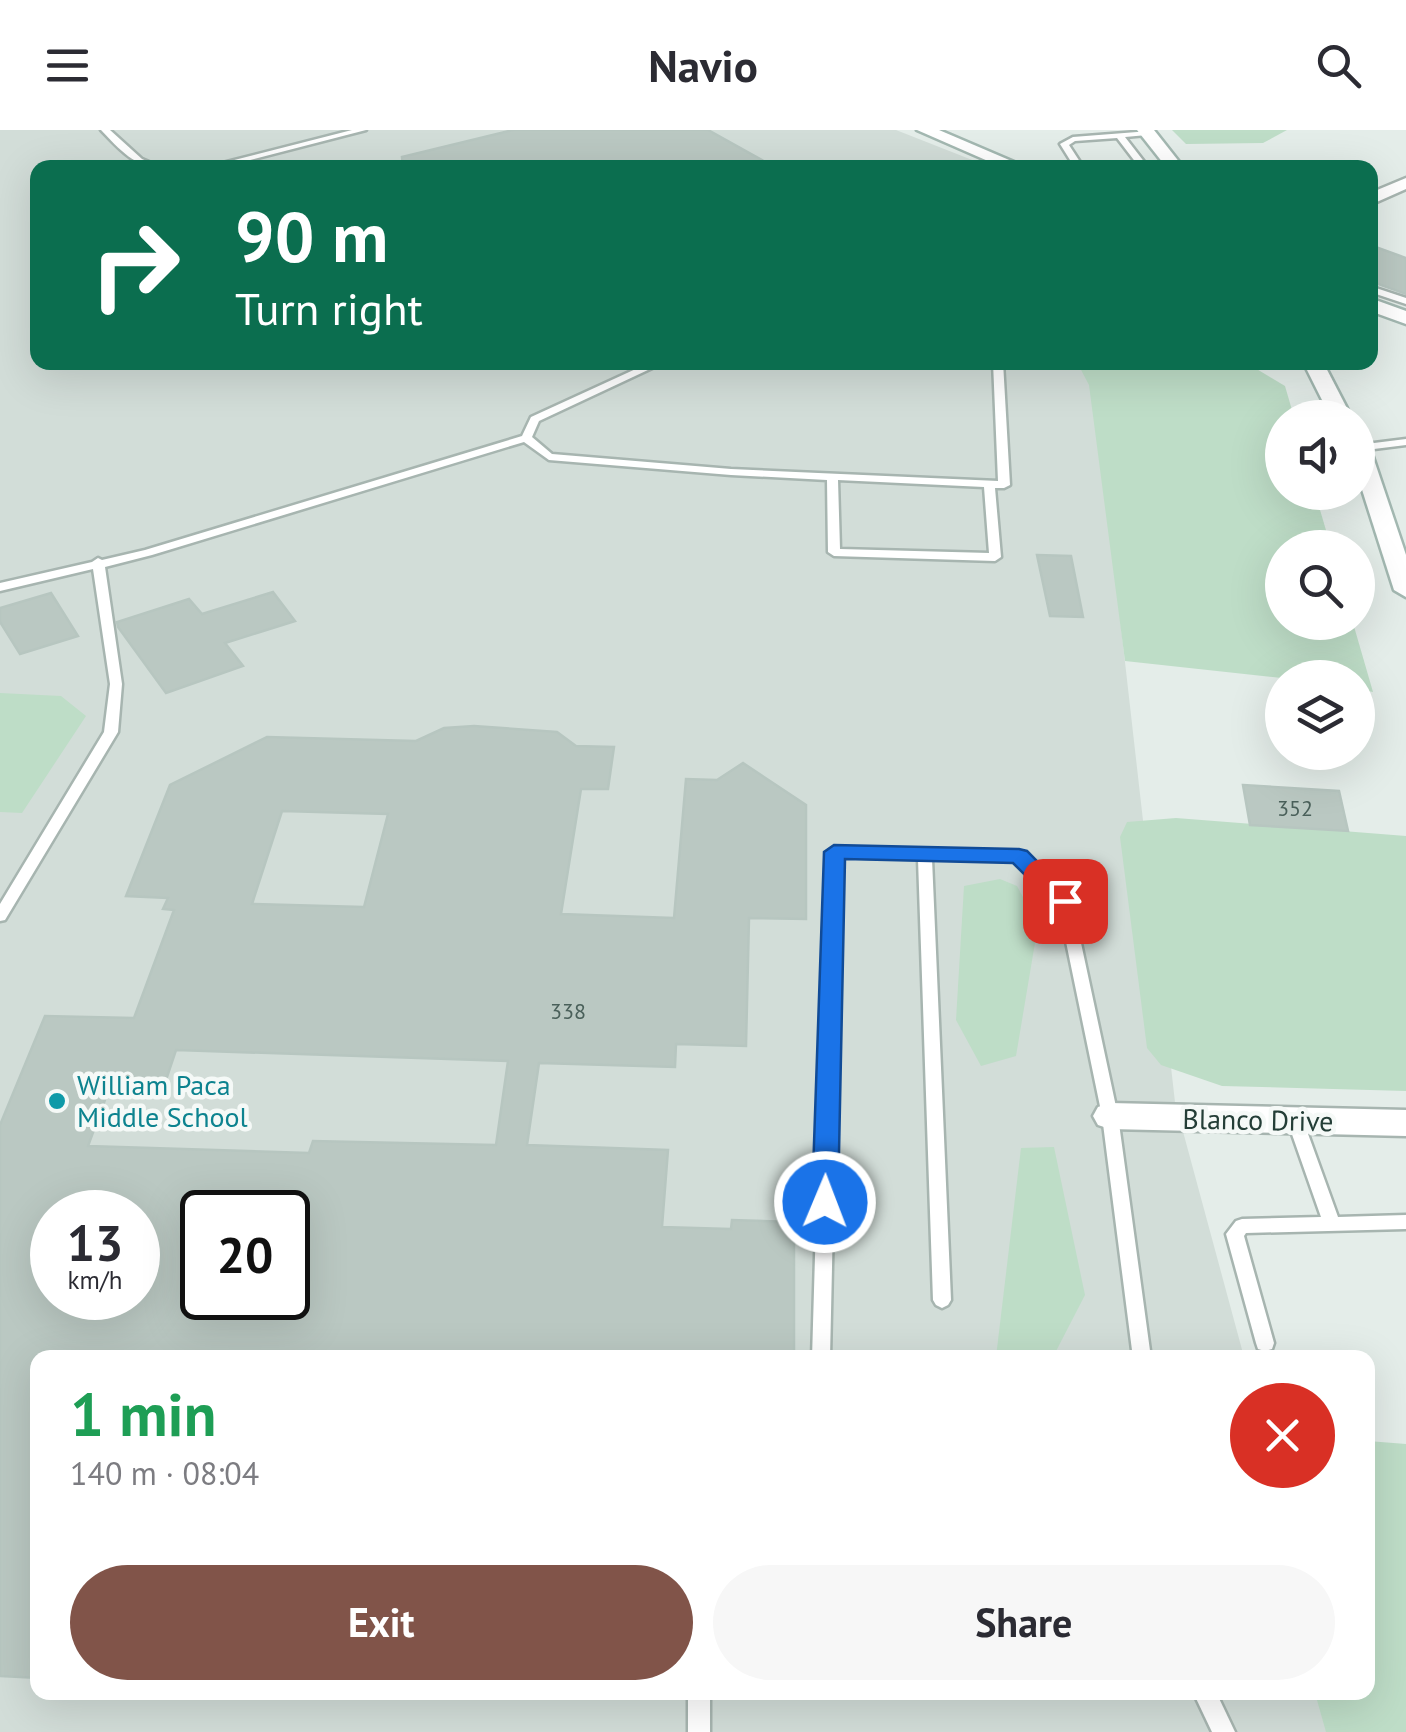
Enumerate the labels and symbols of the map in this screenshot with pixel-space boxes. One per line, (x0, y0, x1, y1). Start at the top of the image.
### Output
house number: 352 (1277, 794, 1313, 822)
pin (1023, 859, 1108, 944)
house number: 338 (550, 997, 586, 1025)
place label: William Paca Middle School (77, 1066, 248, 1135)
marker: William Paca Middle School (46, 1090, 68, 1112)
street label: Blanco Drive (1182, 1100, 1334, 1139)
position arrow (773, 1150, 877, 1254)
speed limit sign: 20 (180, 1190, 310, 1320)

